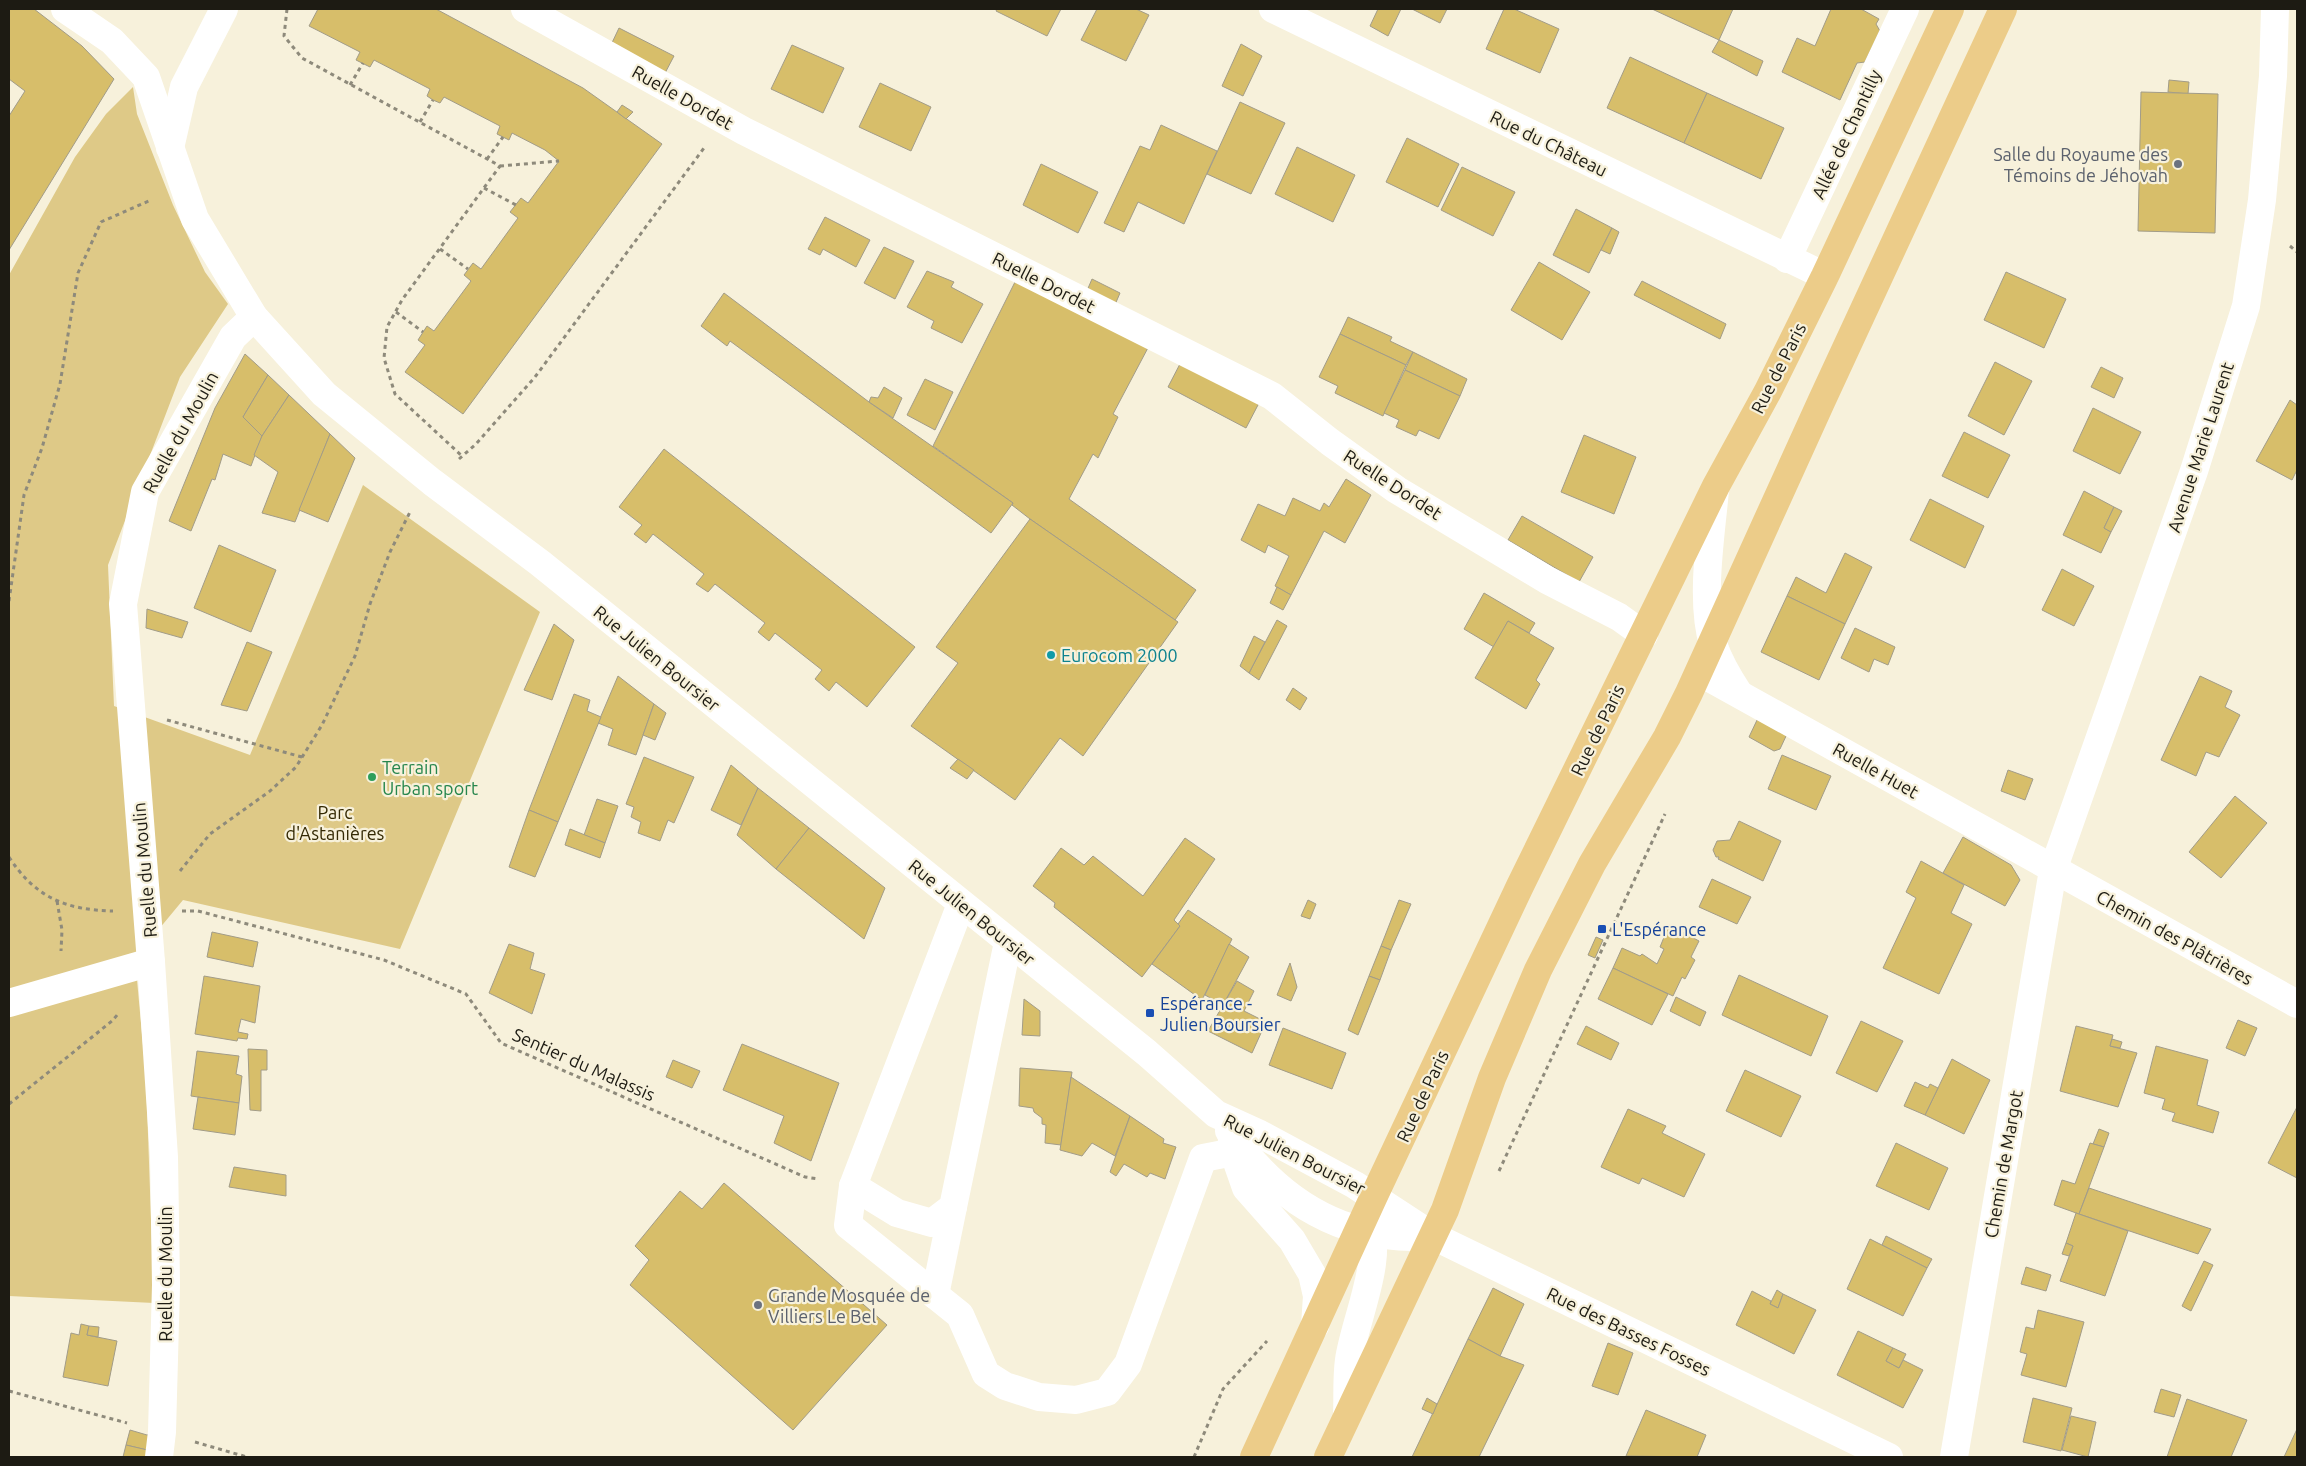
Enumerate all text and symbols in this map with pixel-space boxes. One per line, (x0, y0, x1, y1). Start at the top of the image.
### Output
street label: Ruelle Dordet (629, 61, 737, 133)
street label: Allée de Chantilly (1807, 66, 1885, 202)
street label: Rue du Château (1487, 106, 1611, 180)
place label: Salle du Royaume des Témoins de Jéhovah (1993, 144, 2168, 185)
marker: Salle du Royaume des Témoins de Jéhovah (2172, 158, 2184, 170)
street label: Ruelle Dordet (989, 248, 1099, 316)
street label: Rue de Paris (1747, 319, 1809, 417)
street label: Avenue Marie Laurent (2163, 359, 2237, 535)
street label: Ruelle du Moulin (138, 368, 222, 496)
street label: Ruelle Dordet (1340, 445, 1446, 523)
street label: Rue Julien Boursier (590, 601, 724, 715)
place label: Eurocom 2000 (1061, 645, 1178, 665)
marker: Eurocom 2000 (1045, 649, 1057, 661)
street label: Rue de Paris (1566, 681, 1628, 779)
street label: Ruelle Huet (1830, 738, 1922, 802)
place label: Terrain Urban sport (382, 757, 478, 798)
marker: Terrain Urban sport (366, 771, 378, 783)
street label: Ruelle du Moulin (128, 802, 160, 938)
park label: Parc d'Astanières (286, 802, 385, 843)
street label: Rue Julien Boursier (905, 855, 1039, 969)
street label: Chemin des Plâtrières (2093, 886, 2257, 988)
place label: L'Espérance (1612, 919, 1706, 939)
marker: L'Espérance (1596, 923, 1608, 935)
place label: Espérance - Julien Boursier (1160, 993, 1281, 1034)
marker: Espérance - Julien Boursier (1144, 1007, 1156, 1019)
street label: Sentier du Malassis (510, 1024, 658, 1104)
street label: Rue de Paris (1392, 1047, 1452, 1145)
street label: Chemin de Margot (1980, 1089, 2026, 1239)
street label: Rue Julien Boursier (1221, 1110, 1369, 1198)
street label: Ruelle du Moulin (155, 1206, 175, 1342)
street label: Rue des Basses Fosses (1544, 1283, 1714, 1379)
place label: Grande Mosquée de Villiers Le Bel (768, 1285, 930, 1326)
marker: Grande Mosquée de Villiers Le Bel (752, 1299, 764, 1311)

